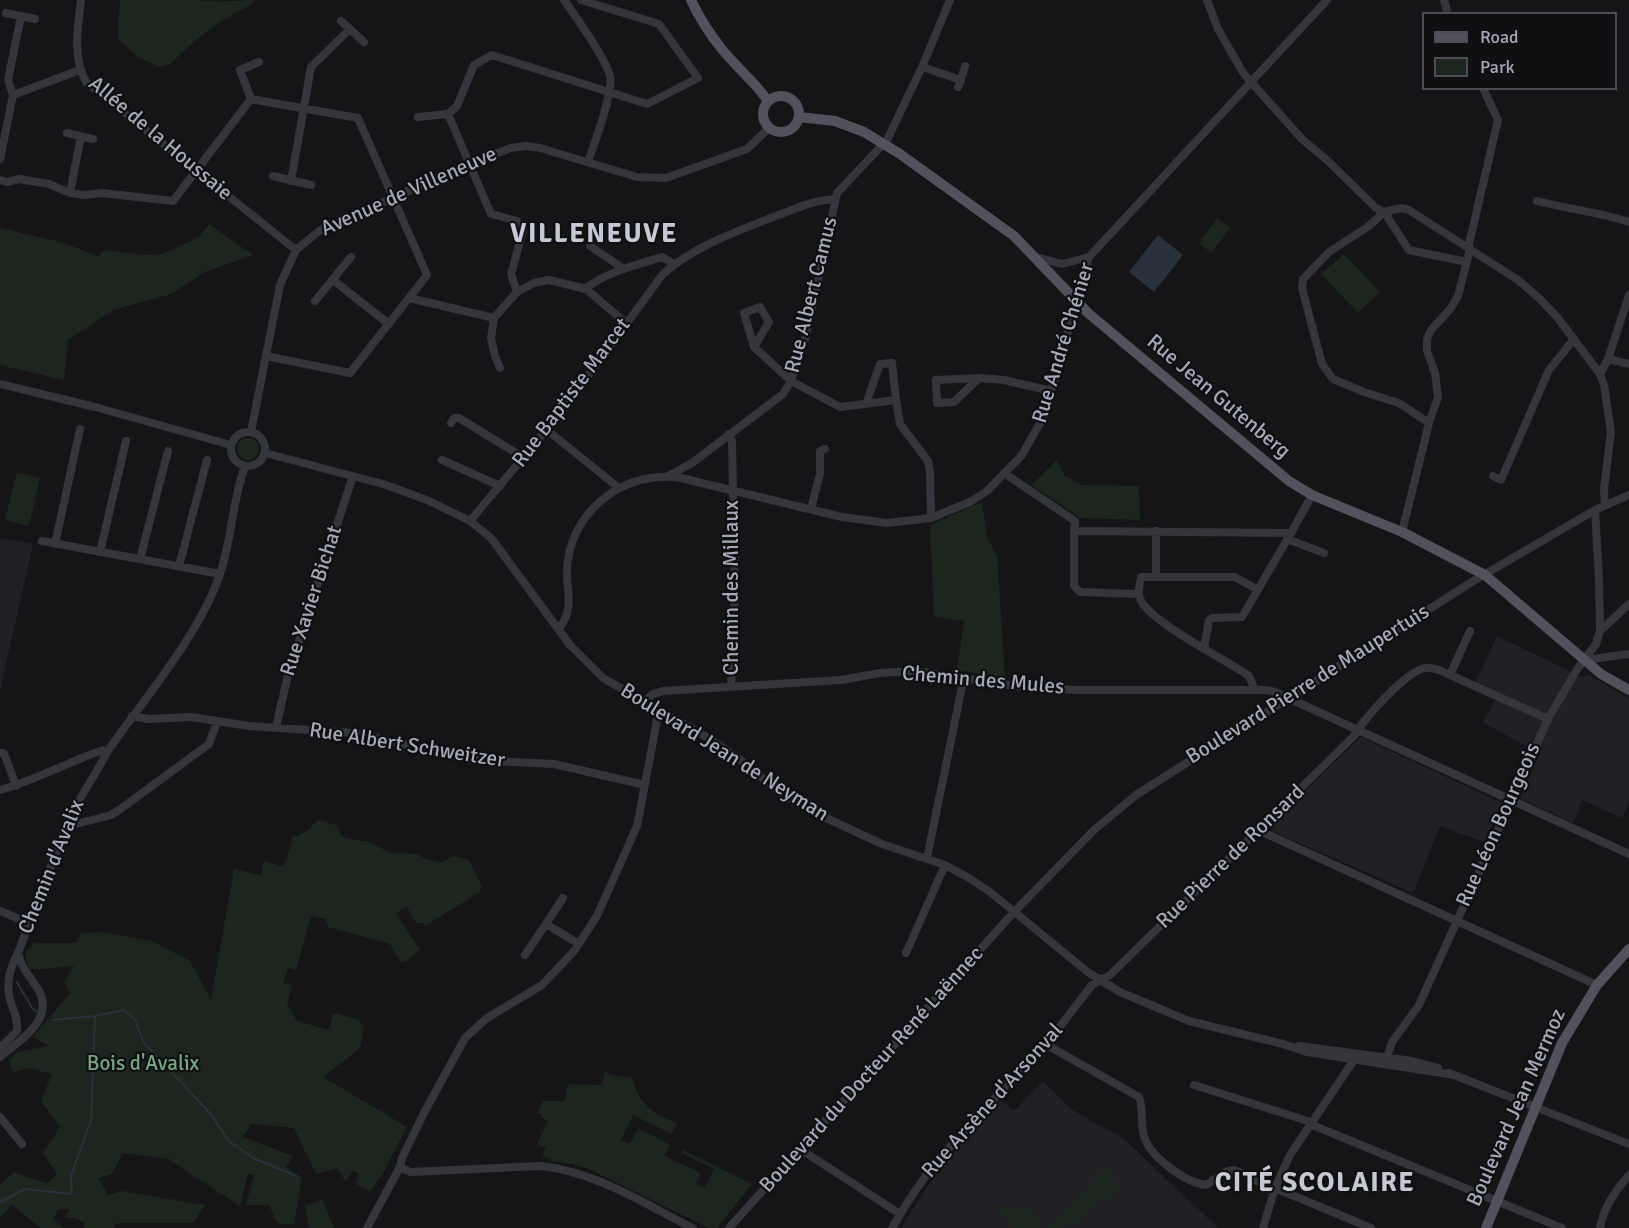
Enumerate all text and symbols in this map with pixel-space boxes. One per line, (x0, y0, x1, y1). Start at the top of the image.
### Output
legend (1422, 12, 1617, 90)
text: Road (1480, 26, 1519, 48)
text: Park (1480, 56, 1515, 78)
street label: Allée de la Houssaie (83, 72, 237, 206)
street label: Avenue de Villeneuve (317, 142, 501, 242)
street label: Rue Albert Camus (780, 214, 844, 376)
district label: VILLENEUVE (510, 219, 678, 251)
street label: Rue André Chénier (1028, 260, 1100, 426)
street label: Rue Baptiste Marcet (508, 313, 636, 473)
street label: Rue Jean Gutenberg (1141, 330, 1295, 464)
street label: Chemin des Millaux (719, 500, 745, 676)
street label: Rue Xavier Bichat (276, 523, 348, 679)
street label: Boulevard Pierre de Maupertuis (1182, 600, 1434, 770)
street label: Chemin des Mules (901, 661, 1065, 701)
street label: Boulevard Jean de Neyman (615, 678, 833, 828)
street label: Rue Albert Schweitzer (307, 718, 507, 774)
street label: Rue Léon Bourgeois (1452, 739, 1546, 911)
street label: Rue Pierre de Ronsard (1152, 780, 1310, 934)
street label: Chemin d'Avalix (14, 796, 90, 938)
street label: Boulevard du Docteur René Laënnec (755, 942, 989, 1198)
street label: Boulevard Jean Mermoz (1462, 1005, 1572, 1211)
street label: Rue Arsène d'Arsonval (917, 1019, 1069, 1183)
park label: Bois d'Avalix (87, 1051, 199, 1077)
district label: CITÉ SCOLAIRE (1215, 1168, 1415, 1200)

